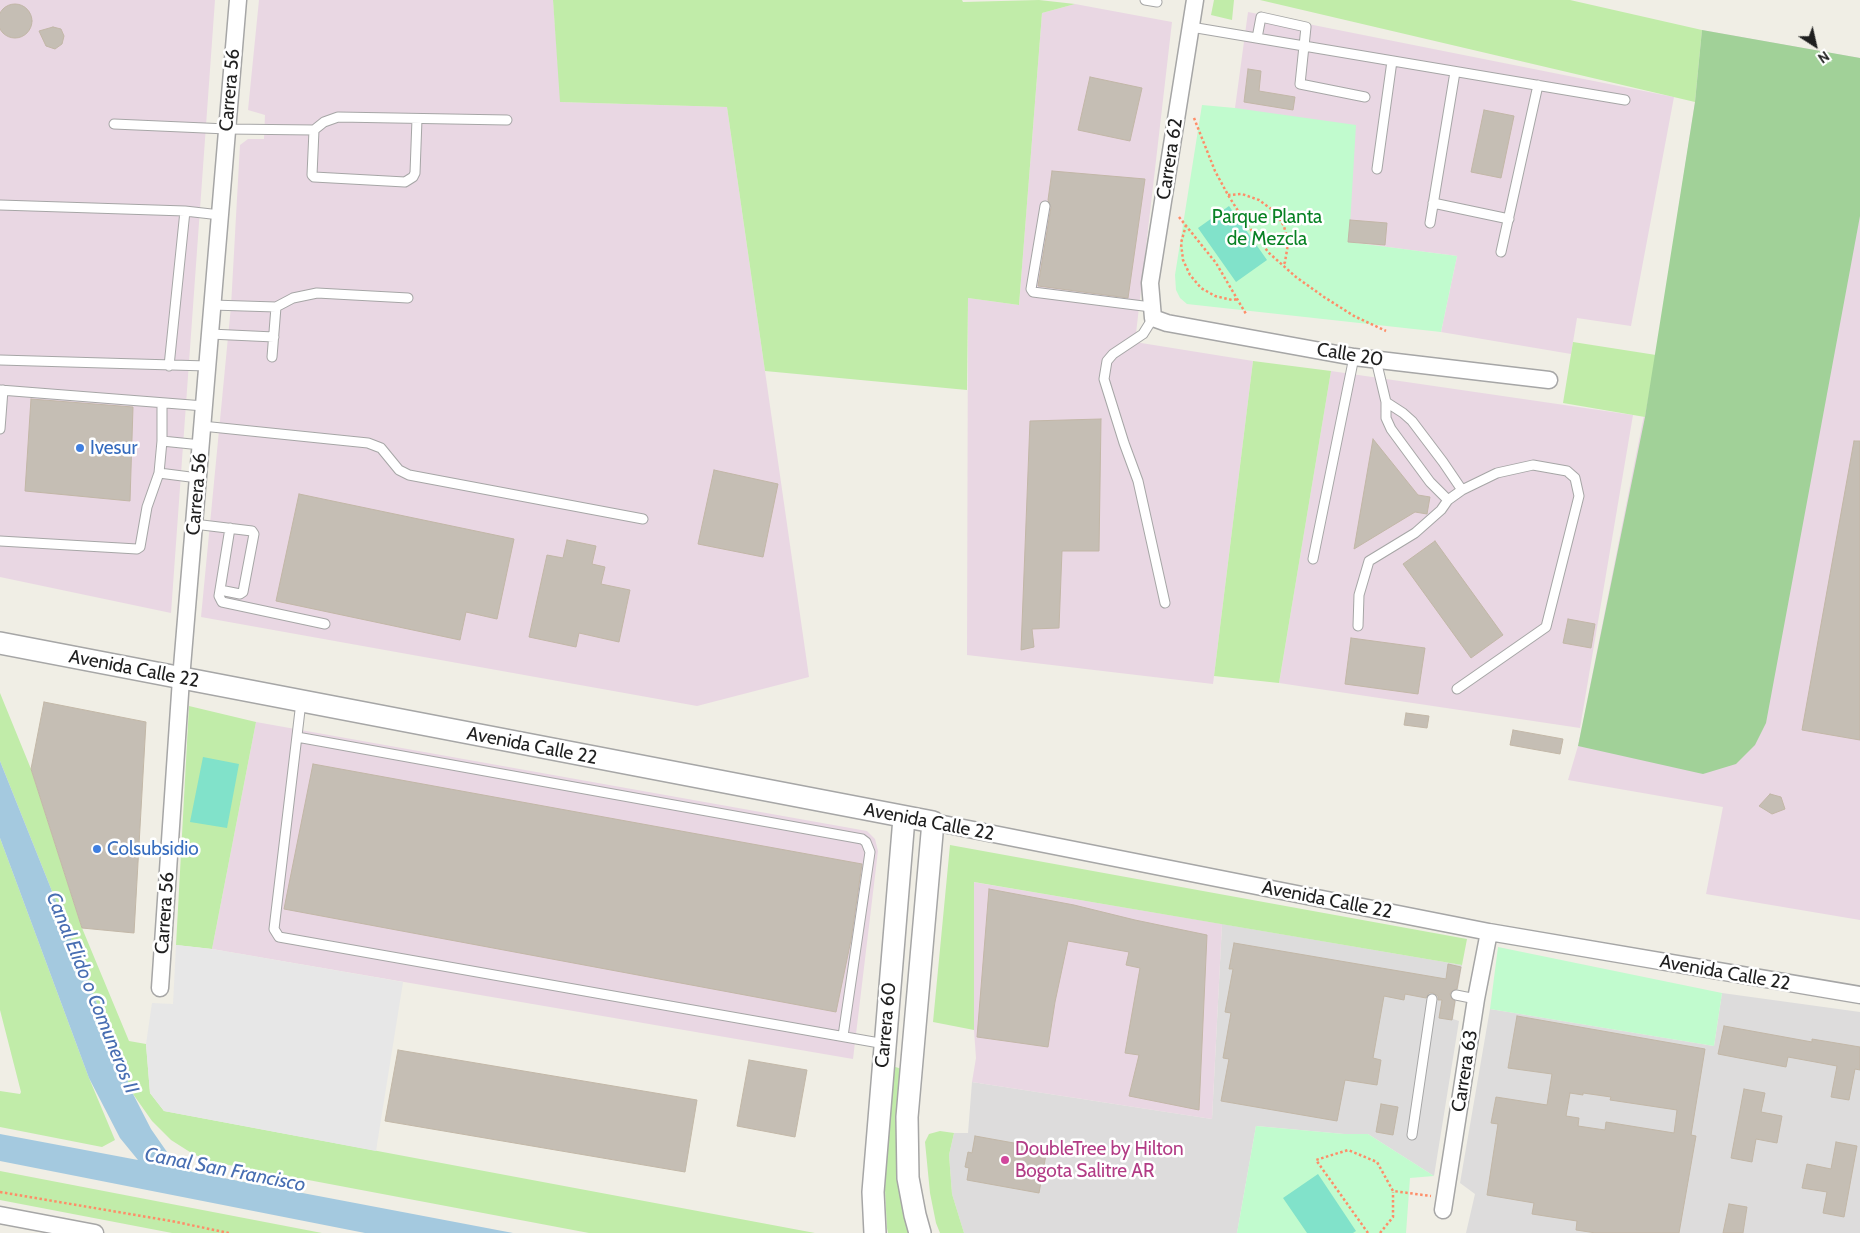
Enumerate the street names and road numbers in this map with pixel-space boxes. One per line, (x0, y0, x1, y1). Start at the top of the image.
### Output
street label: Carrera 56 (215, 48, 245, 132)
street label: Carrera 62 (1152, 117, 1188, 201)
street label: Calle 20 (1315, 339, 1385, 371)
street label: Carrera 56 (182, 452, 212, 536)
street label: Avenida Calle 22 (67, 645, 201, 693)
street label: Avenida Calle 22 (465, 722, 599, 770)
street label: Avenida Calle 22 (862, 798, 996, 846)
street label: Carrera 56 (151, 871, 179, 955)
street label: Avenida Calle 22 (1260, 876, 1394, 924)
street label: Avenida Calle 22 (1658, 950, 1792, 996)
street label: Carrera 60 (871, 981, 901, 1069)
street label: Carrera 63 (1447, 1028, 1483, 1114)

